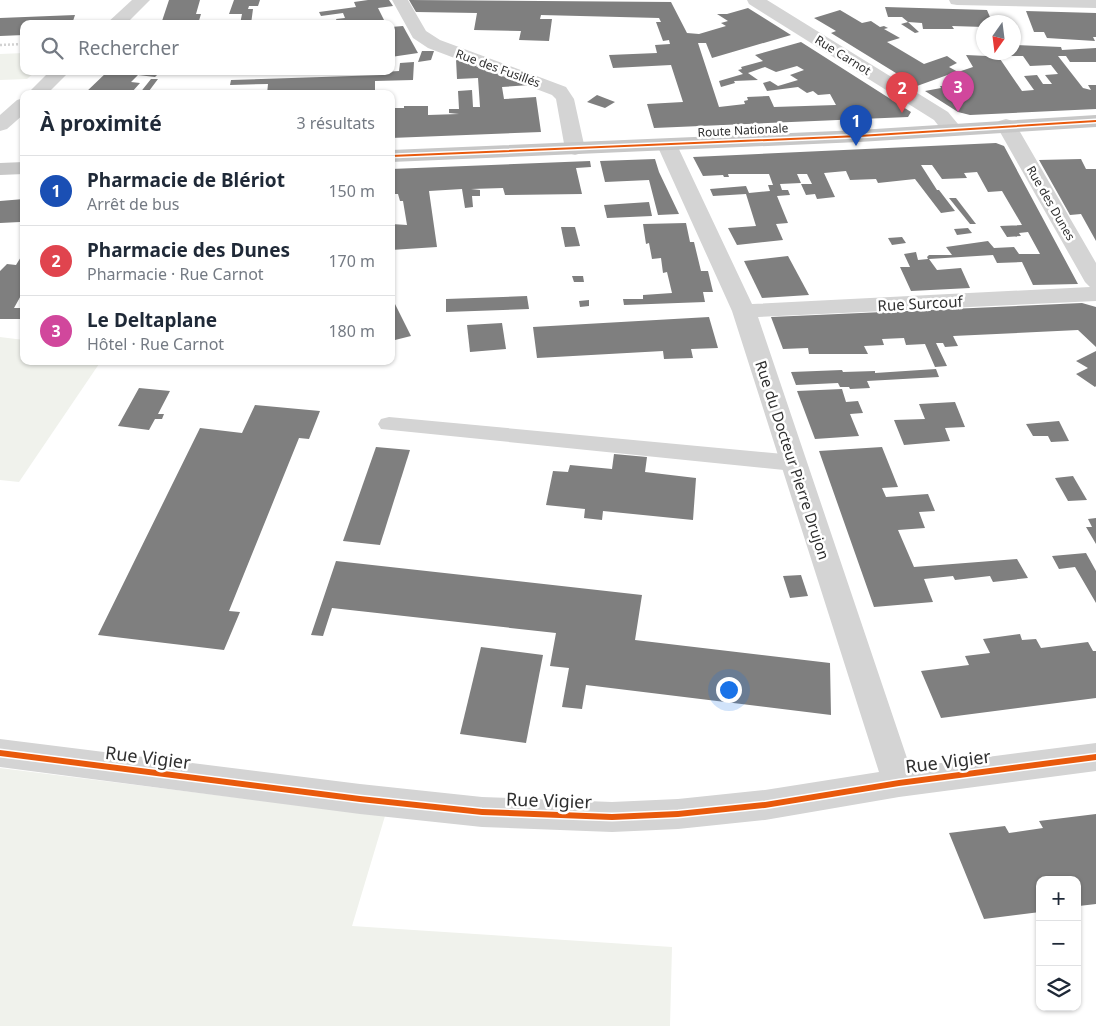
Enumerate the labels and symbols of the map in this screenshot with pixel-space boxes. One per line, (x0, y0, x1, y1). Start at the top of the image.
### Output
north arrow (976, 15, 1021, 60)
street label: Rue Carnot (812, 31, 875, 79)
street label: Rue des Fusillés (453, 45, 543, 91)
pin: 3 (942, 71, 974, 112)
pin: 2 (886, 72, 918, 113)
pin: 1 (840, 105, 872, 146)
street label: Route Nationale (697, 119, 789, 141)
street label: Rue des Dunes (1023, 162, 1079, 244)
street label: Rue Surcouf (877, 291, 964, 315)
street label: Rue du Docteur Pierre Drujon (751, 358, 835, 562)
your location (716, 677, 742, 703)
street label: Rue Vigier (104, 740, 193, 774)
street label: Rue Vigier (904, 744, 993, 778)
street label: Rue Vigier (506, 787, 593, 814)

